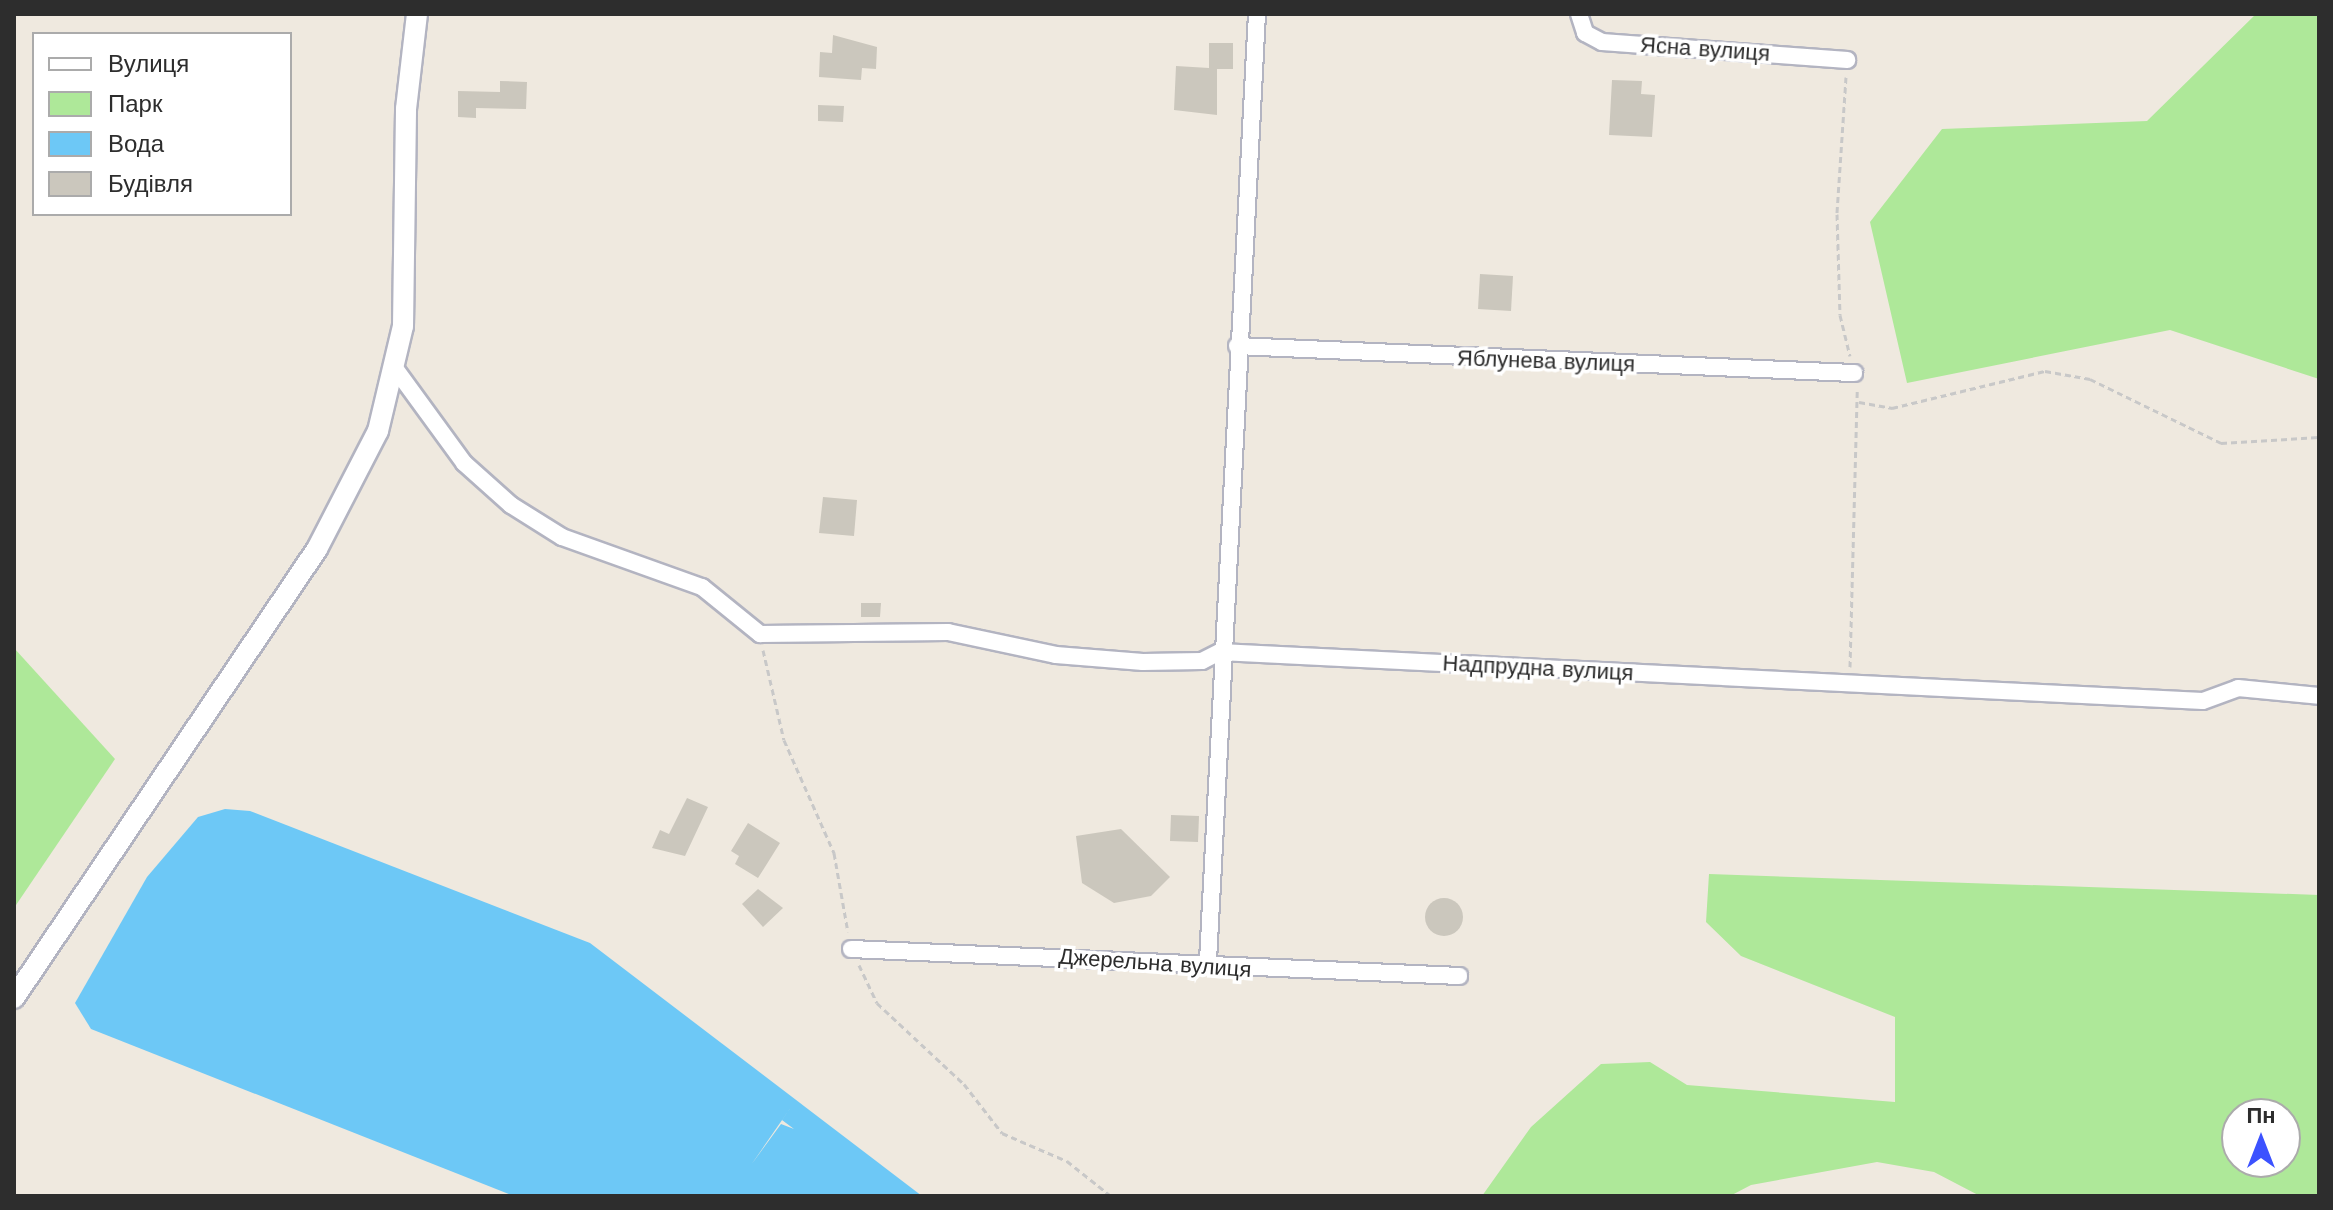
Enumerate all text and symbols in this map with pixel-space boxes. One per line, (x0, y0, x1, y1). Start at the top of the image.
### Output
street label: Ясна вулиця (1639, 31, 1771, 67)
legend (32, 32, 292, 216)
text: Вулиця (108, 50, 189, 78)
text: Парк (108, 90, 162, 118)
text: Вода (108, 130, 164, 158)
text: Будівля (108, 170, 193, 198)
street label: Яблунева вулиця (1456, 345, 1636, 377)
street label: Надпрудна вулиця (1442, 650, 1634, 686)
street label: Джерельна вулиця (1058, 943, 1252, 983)
north arrow (2221, 1098, 2301, 1178)
text: Пн (2246, 1103, 2276, 1128)

